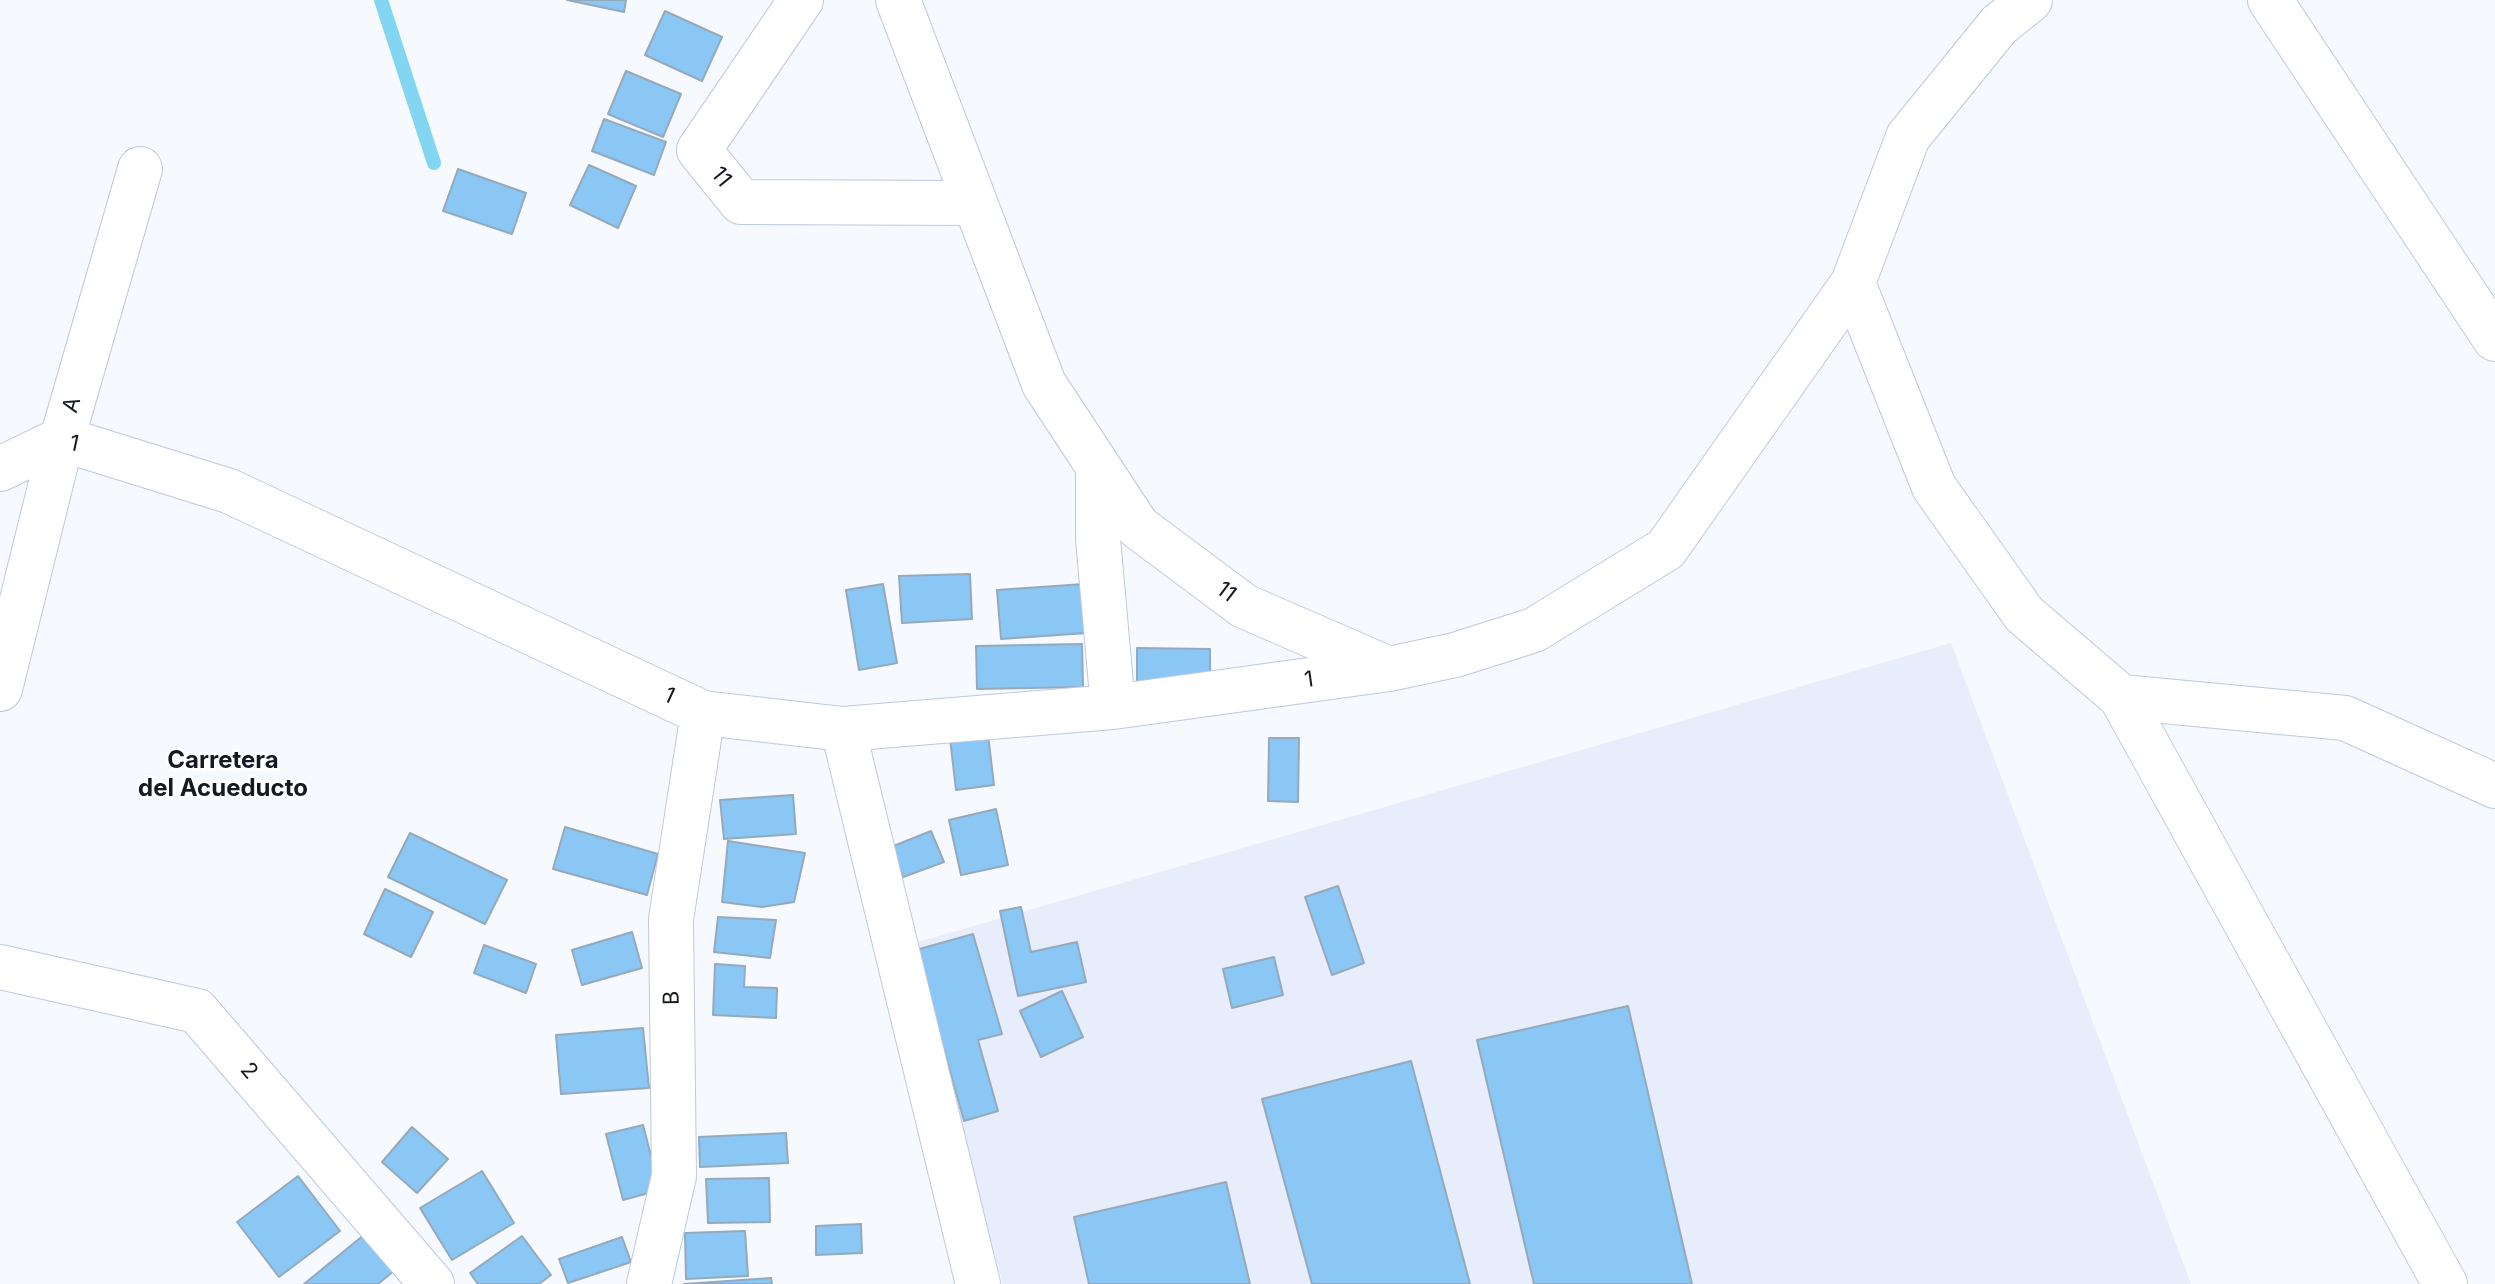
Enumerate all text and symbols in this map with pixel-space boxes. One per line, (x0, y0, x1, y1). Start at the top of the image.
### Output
street label: 11 (705, 162, 737, 192)
street label: A (57, 394, 87, 416)
street label: 1 (67, 430, 81, 458)
street label: 11 (1211, 576, 1241, 608)
street label: 1 (1303, 666, 1315, 694)
street label: 1 (659, 682, 679, 710)
district label: Carretera del Acueducto (138, 747, 308, 803)
street label: B (659, 991, 685, 1005)
street label: 2 (235, 1057, 263, 1085)

